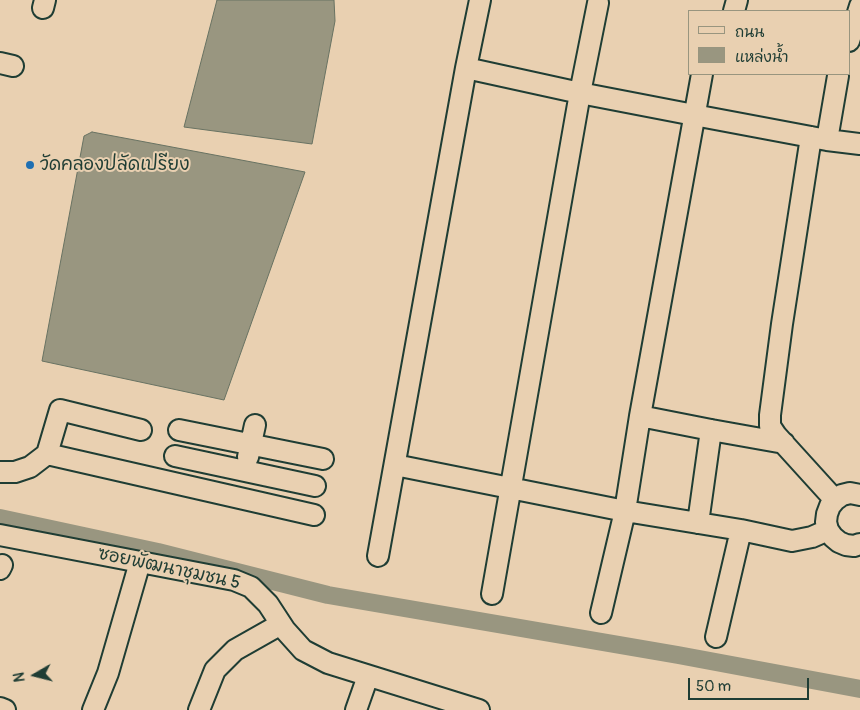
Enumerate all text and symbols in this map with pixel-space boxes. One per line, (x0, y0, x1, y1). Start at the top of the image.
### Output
legend (688, 10, 850, 75)
text: ถนน (735, 23, 764, 42)
text: แหล่งน้ำ (735, 48, 789, 67)
place label: วัดคลองปลัดเปรียง (40, 154, 189, 176)
marker: วัดคลองปลัดเปรียง (24, 159, 36, 171)
street label: ซอยพัฒนาชุมชน 5 (96, 543, 242, 595)
north arrow (10, 650, 60, 700)
scale bar (690, 668, 811, 700)
text: N (11, 671, 29, 683)
text: 50 m (696, 677, 731, 696)

